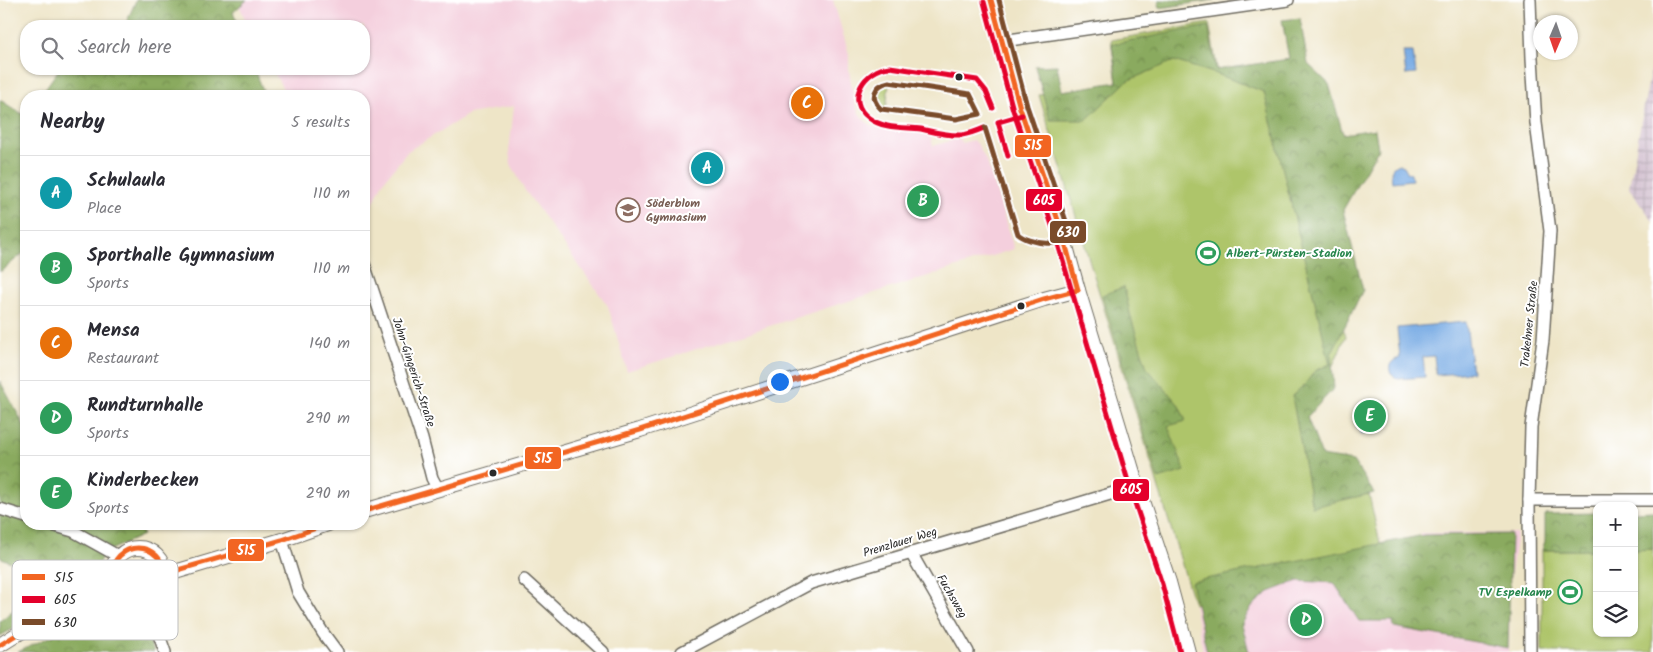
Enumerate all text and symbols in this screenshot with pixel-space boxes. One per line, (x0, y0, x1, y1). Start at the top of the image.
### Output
north arrow (1533, 15, 1578, 60)
search box (20, 20, 370, 75)
text: Search here (78, 33, 172, 63)
icon: search (38, 34, 66, 62)
unlabelled marker (954, 72, 964, 82)
pin: C (791, 84, 823, 122)
text: Nearby (40, 106, 105, 139)
text: 5 results (291, 110, 350, 135)
line badge: 515 (1014, 134, 1052, 158)
text: 515 (1023, 135, 1044, 157)
pin: A (691, 149, 723, 187)
text: Schulaula (87, 166, 165, 196)
text: A (51, 181, 61, 206)
text: 110 m (313, 181, 350, 206)
pin: B (907, 182, 939, 220)
line badge: 605 (1025, 188, 1063, 212)
text: 605 (1033, 190, 1057, 212)
place label: Söderblom Gymnasium (646, 194, 707, 227)
text: Place (87, 196, 121, 221)
school or university icon: Söderblom Gymnasium (615, 197, 641, 223)
line badge: 630 (1049, 220, 1087, 244)
text: 630 (1057, 222, 1080, 244)
sports icon: Albert-Pürsten-Stadion (1195, 240, 1221, 266)
text: Sporthalle Gymnasium (87, 241, 275, 271)
place label: Albert-Pürsten-Stadion (1226, 244, 1352, 263)
text: B (51, 256, 61, 281)
text: 110 m (313, 256, 350, 281)
text: Sports (87, 271, 129, 296)
street label: Trakehner Straße (1515, 279, 1544, 368)
unlabelled marker (1016, 301, 1026, 311)
street label: John-Gingerich-Straße (387, 315, 440, 430)
text: Mensa (87, 316, 140, 346)
text: C (51, 331, 61, 356)
text: 140 m (309, 331, 350, 356)
text: Restaurant (87, 346, 159, 371)
your location (767, 369, 793, 395)
text: Rundturnhalle (87, 391, 203, 421)
pin: E (1354, 397, 1386, 435)
text: D (51, 406, 61, 431)
text: 290 m (306, 406, 350, 431)
text: Sports (87, 421, 129, 446)
line badge: 515 (524, 446, 562, 470)
text: 515 (533, 448, 554, 470)
text: Kinderbecken (87, 466, 199, 496)
unlabelled marker (488, 468, 498, 478)
line badge: 605 (1112, 478, 1150, 502)
text: 605 (1120, 479, 1144, 501)
text: E (52, 481, 60, 506)
text: 290 m (306, 481, 350, 506)
text: Sports (87, 496, 129, 521)
map controls (1593, 502, 1638, 637)
button: + (1593, 502, 1638, 547)
street label: Prenzlauer Weg (861, 522, 940, 563)
line badge: 515 (227, 538, 265, 562)
text: 515 (236, 540, 257, 562)
button: − (1593, 547, 1638, 592)
legend (12, 560, 178, 640)
text: 515 (54, 567, 75, 589)
street label: Fuchsweg (931, 571, 972, 622)
sports icon: TV Espelkamp (1557, 579, 1583, 605)
place label: TV Espelkamp (1478, 583, 1553, 602)
text: 605 (54, 589, 78, 611)
button: layers (1593, 592, 1638, 637)
pin: D (1290, 601, 1322, 639)
text: 630 (54, 612, 77, 634)

